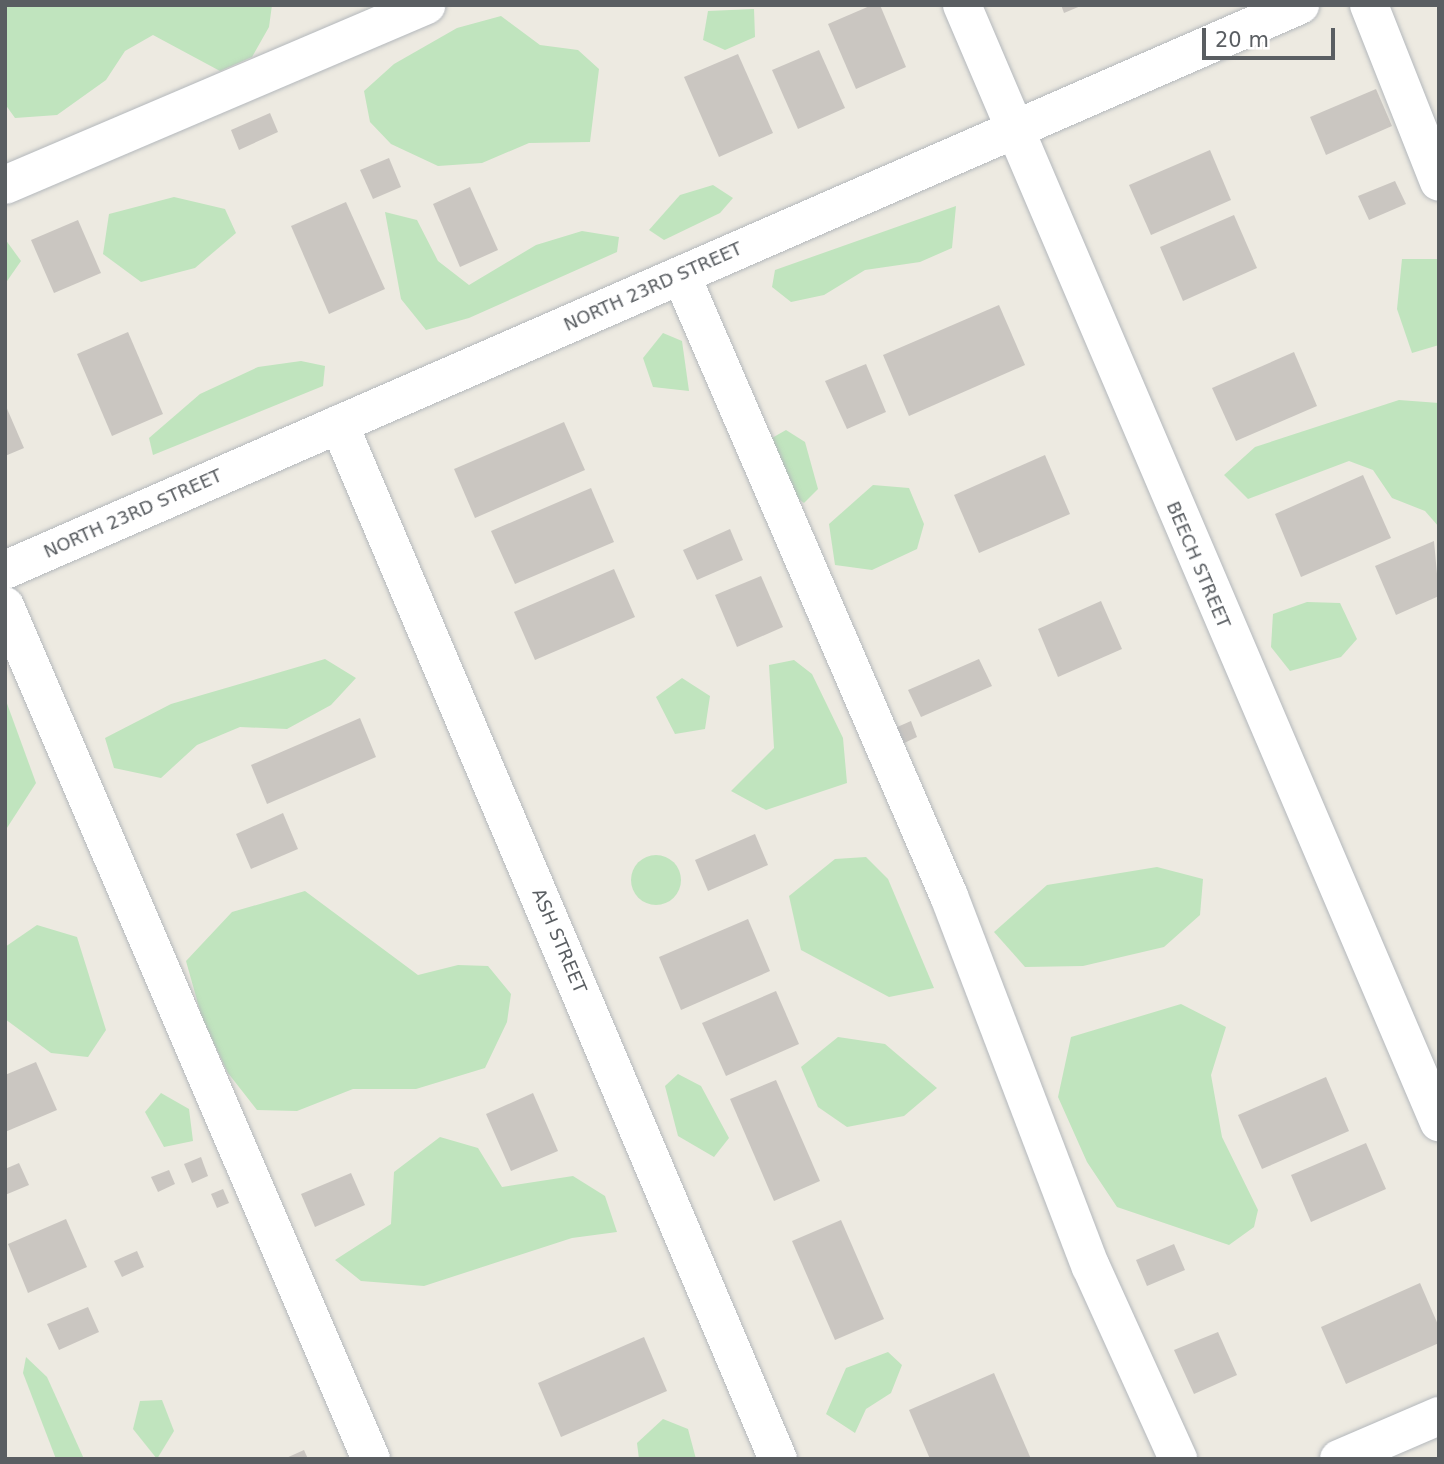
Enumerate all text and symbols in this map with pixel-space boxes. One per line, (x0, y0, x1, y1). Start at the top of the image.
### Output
scale bar (1206, 14, 1339, 58)
text: 20 m (1215, 28, 1269, 52)
street label: NORTH 23RD STREET (561, 238, 745, 336)
street label: NORTH 23RD STREET (41, 465, 225, 563)
street label: BEECH STREET (1162, 498, 1234, 632)
street label: ASH STREET (527, 885, 591, 997)

